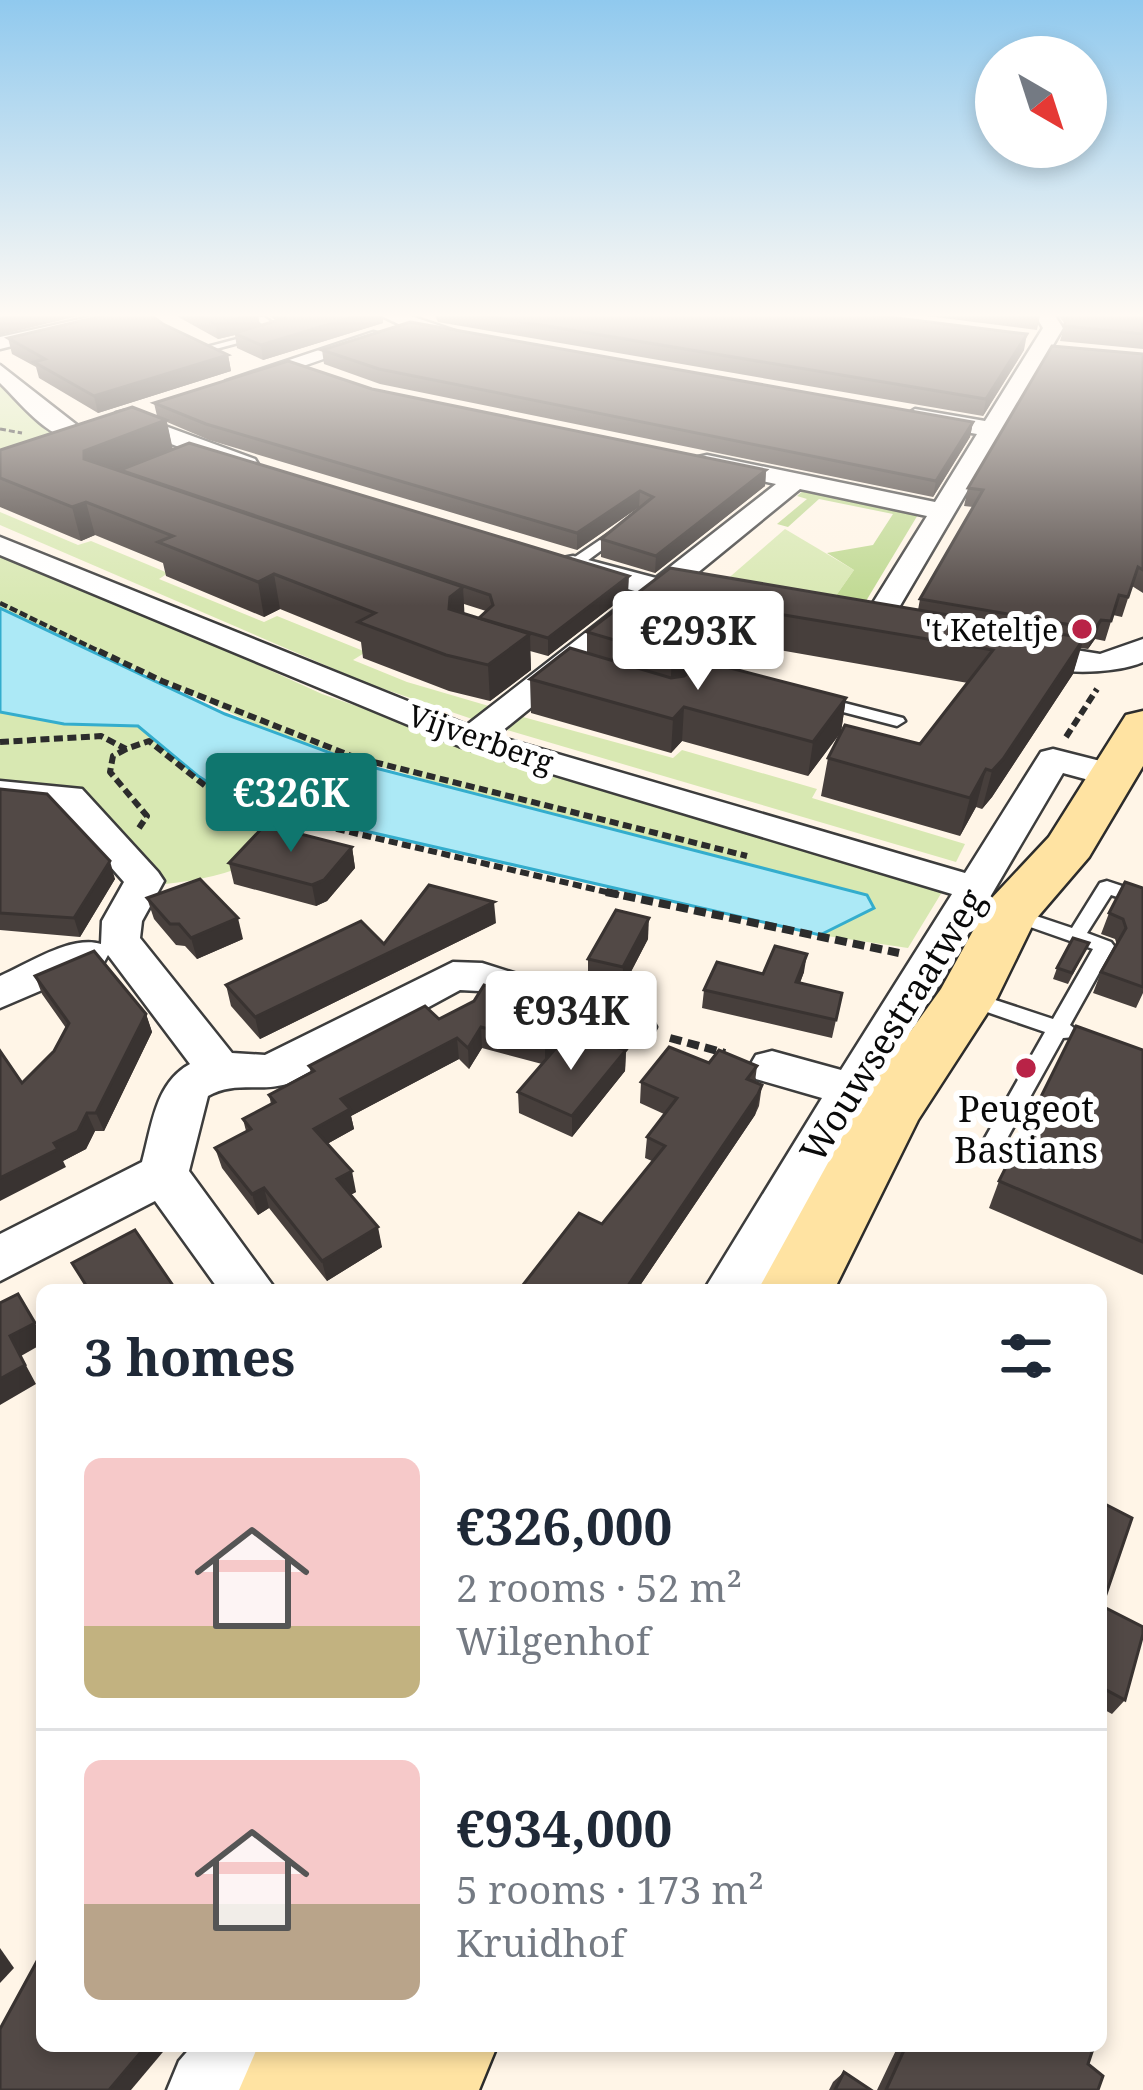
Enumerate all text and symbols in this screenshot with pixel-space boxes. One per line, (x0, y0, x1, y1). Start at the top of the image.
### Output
north arrow (975, 36, 1107, 168)
map controls (975, 36, 1107, 168)
pin: €293K (614, 591, 782, 693)
text: €293K (640, 603, 756, 656)
place label: 't Keteltje (925, 609, 1058, 650)
marker: 't Keteltje (1069, 616, 1095, 642)
street label: Vijverberg (403, 694, 559, 782)
pin: €326K (207, 753, 375, 855)
text: €326K (233, 765, 349, 818)
street label: Wouwsestraatweg (788, 879, 996, 1171)
pin: €934K (487, 971, 655, 1073)
text: €934K (513, 983, 629, 1036)
marker: Peugeot Bastians (1013, 1055, 1039, 1081)
place label: Peugeot Bastians (954, 1084, 1098, 1174)
text: 3 homes (84, 1321, 295, 1391)
icon: filters (993, 1323, 1059, 1389)
text: €326,000 (456, 1490, 672, 1560)
icon: home (180, 1506, 324, 1650)
text: 2 rooms · 52 m² (456, 1560, 742, 1613)
text: Wilgenhof (456, 1613, 650, 1666)
text: €934,000 (456, 1792, 672, 1862)
icon: home (180, 1808, 324, 1952)
text: 5 rooms · 173 m² (456, 1862, 764, 1915)
text: Kruidhof (456, 1915, 625, 1968)

